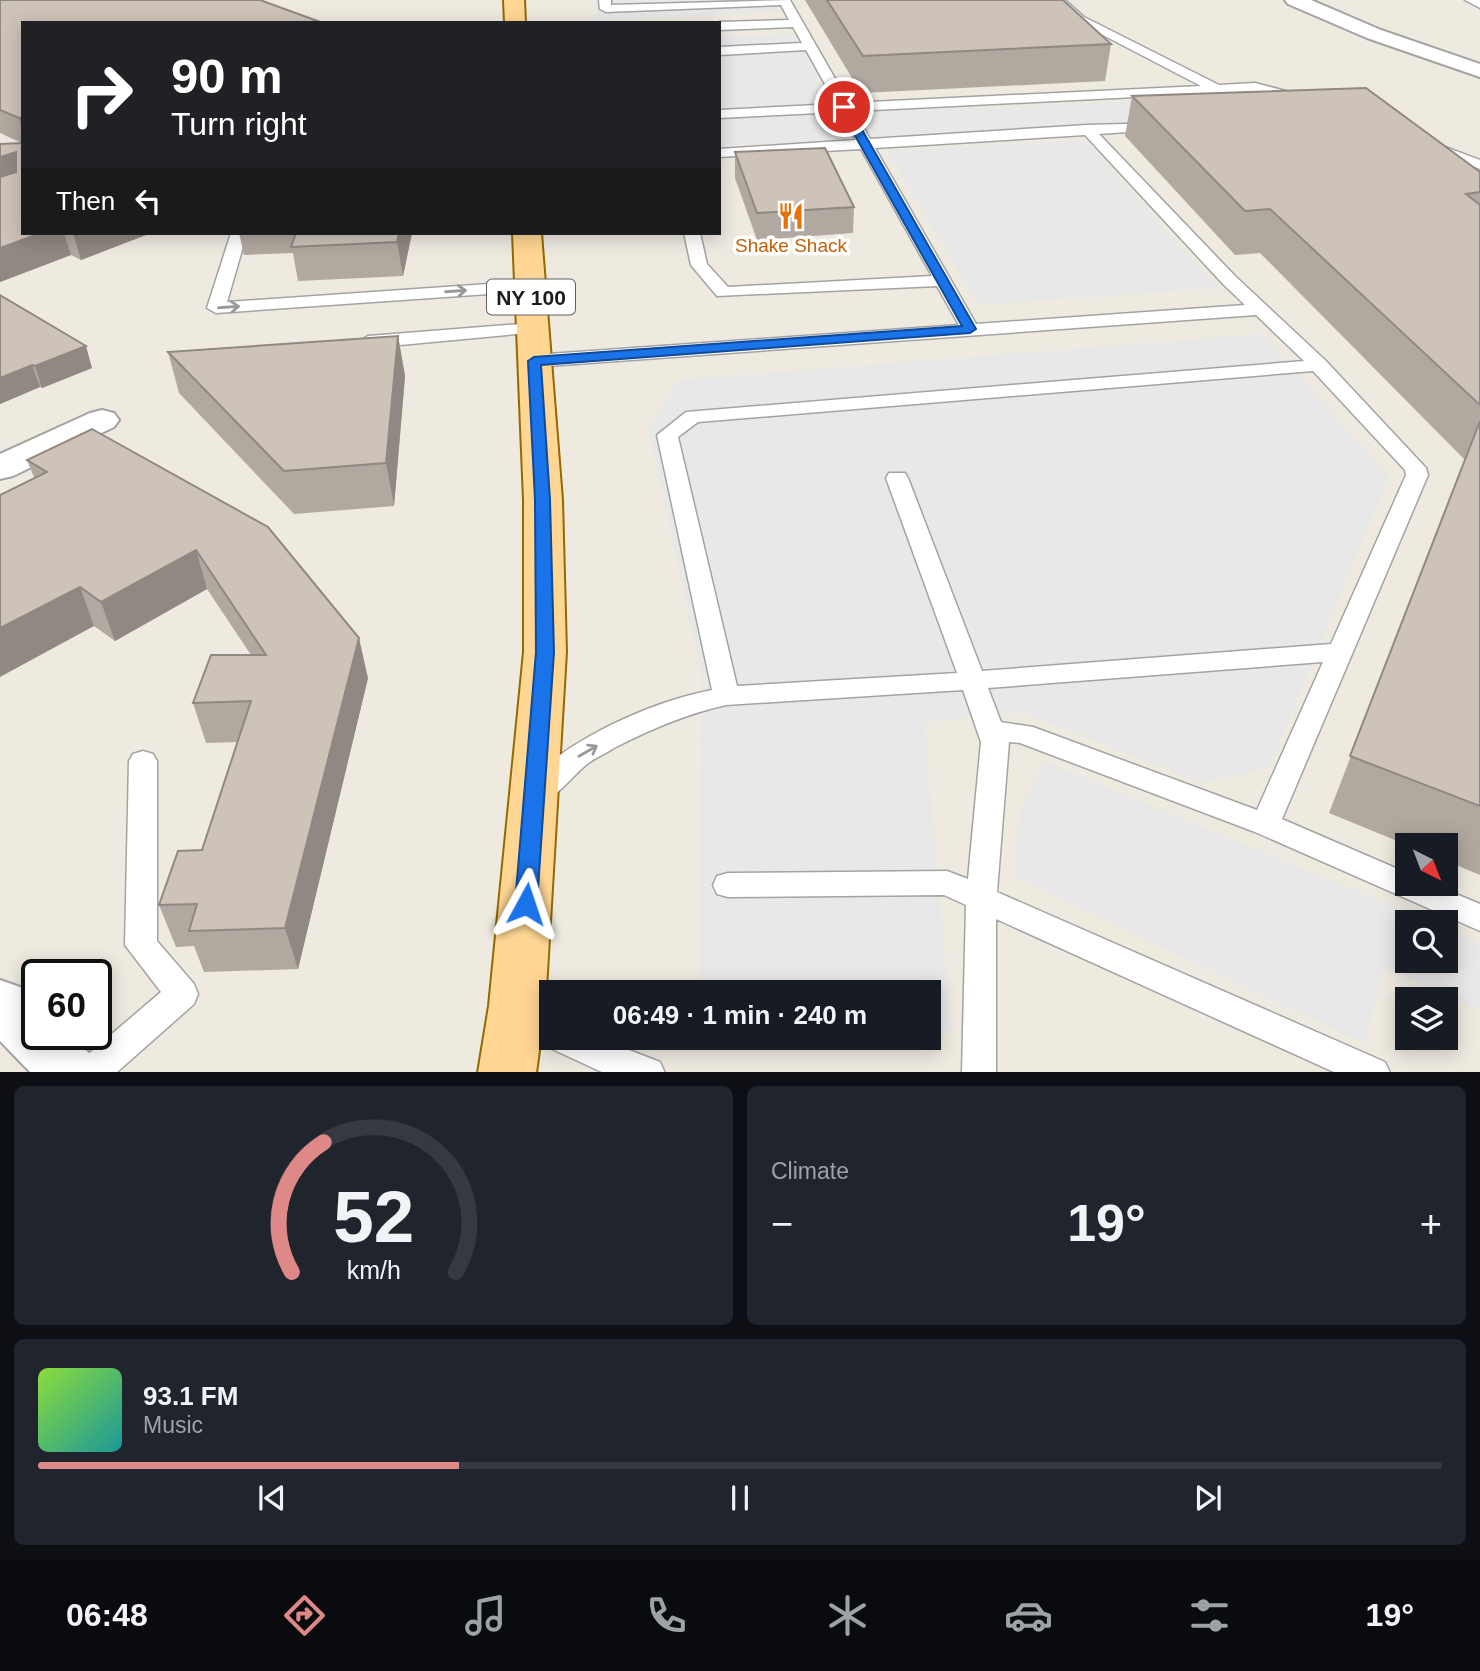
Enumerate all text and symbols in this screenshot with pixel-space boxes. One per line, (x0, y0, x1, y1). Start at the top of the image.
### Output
icon: right (56, 49, 147, 140)
text: 90 m (171, 49, 283, 103)
pin (814, 77, 874, 137)
icon: arrive (825, 88, 863, 126)
text: Turn right (171, 106, 307, 142)
icon: left (129, 182, 167, 220)
text: Then (56, 186, 115, 216)
restaurant icon: Shake Shack (776, 201, 806, 231)
place label: Shake Shack (735, 235, 847, 256)
road number: NY 100 (487, 280, 575, 314)
one-way arrow (444, 284, 467, 297)
one-way arrow (218, 301, 241, 314)
one-way arrow (577, 744, 597, 758)
north arrow (1395, 833, 1458, 896)
map controls (1395, 833, 1458, 1050)
position arrow (489, 867, 563, 941)
button: search (1395, 910, 1458, 973)
speed limit sign: 60 (21, 959, 112, 1050)
button: layers (1395, 987, 1458, 1050)
text: 06:49 · 1 min · 240 m (613, 1000, 867, 1030)
text: Climate (771, 1158, 849, 1184)
text: 52 (333, 1176, 414, 1257)
text: 19° (1067, 1194, 1146, 1252)
text: − (771, 1203, 793, 1245)
text: + (1420, 1203, 1442, 1245)
text: km/h (346, 1255, 401, 1283)
text: 93.1 FM (143, 1381, 238, 1411)
text: Music (143, 1412, 203, 1438)
icon: previous (253, 1479, 291, 1517)
icon: pause (721, 1479, 759, 1517)
icon: next (1189, 1479, 1227, 1517)
icon: directions (280, 1591, 329, 1640)
icon: music (461, 1591, 510, 1640)
icon: phone (642, 1591, 691, 1640)
icon: climate (823, 1591, 872, 1640)
icon: car (1004, 1591, 1053, 1640)
icon: filters (1185, 1591, 1234, 1640)
text: 06:48 (66, 1597, 148, 1633)
text: 19° (1366, 1597, 1414, 1633)

